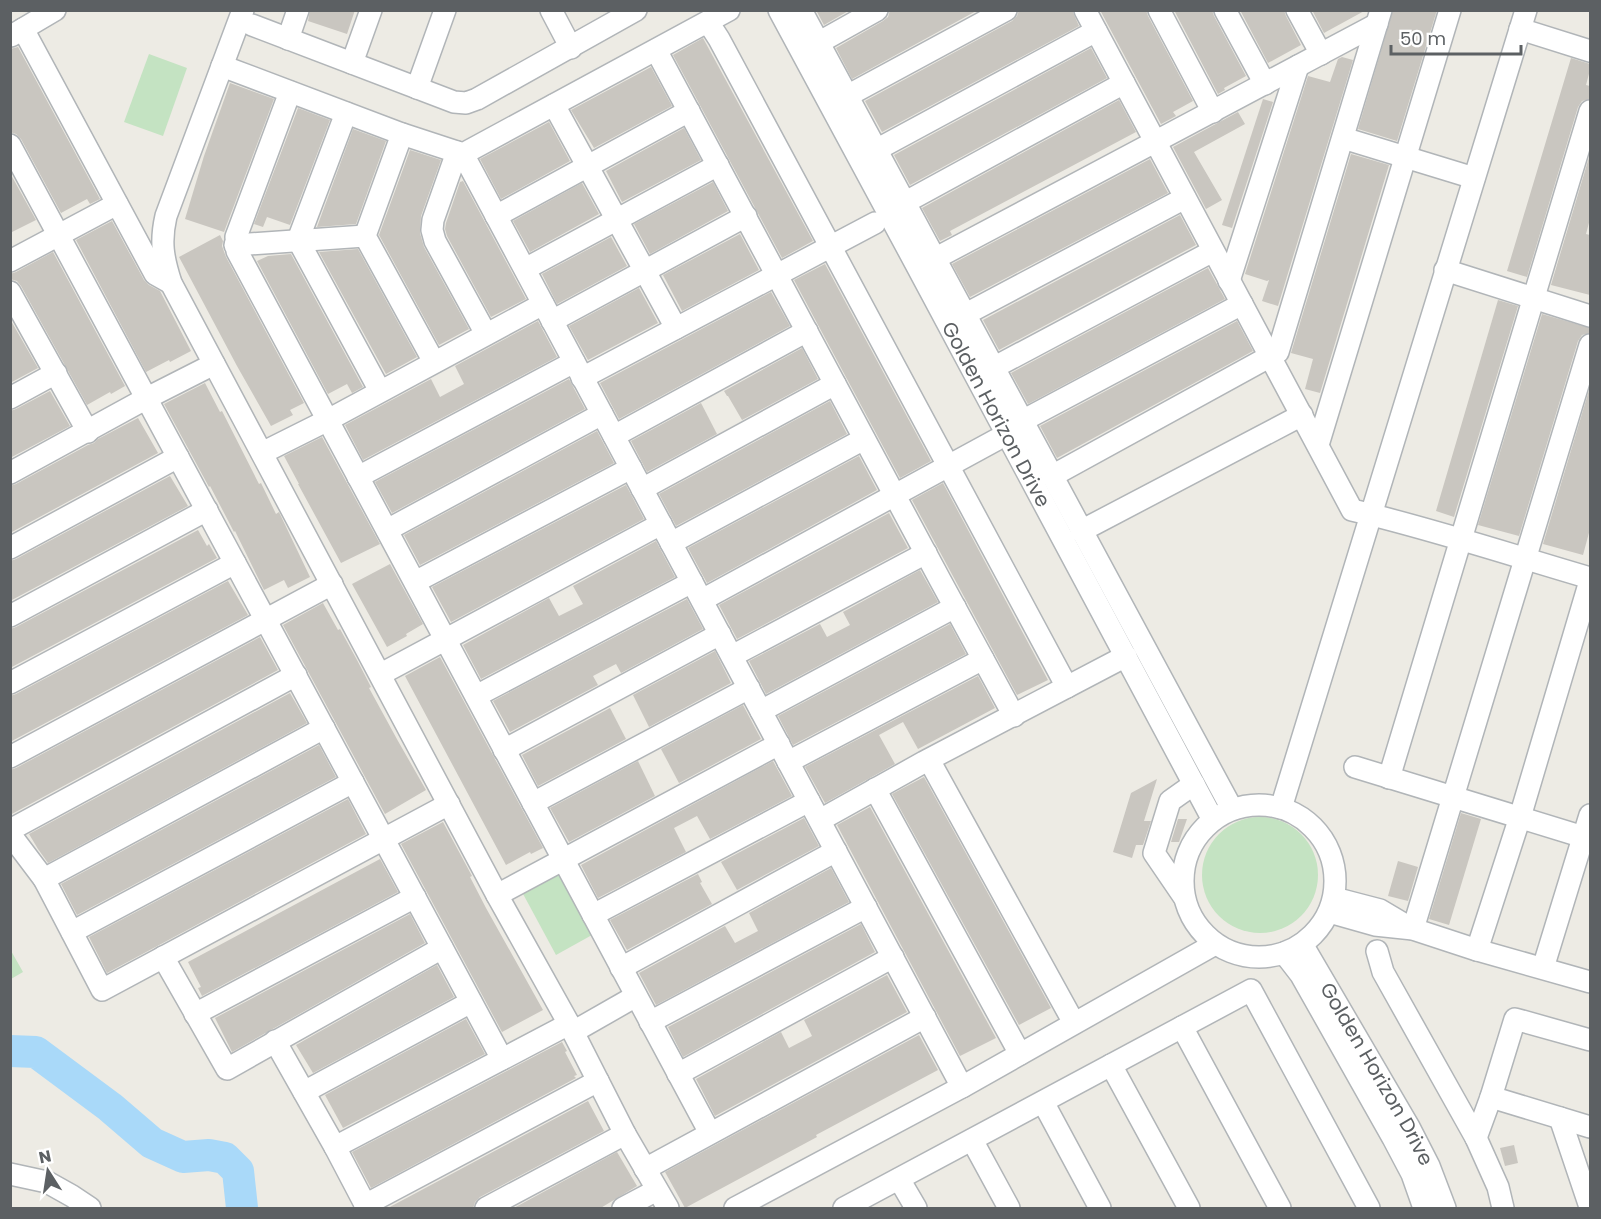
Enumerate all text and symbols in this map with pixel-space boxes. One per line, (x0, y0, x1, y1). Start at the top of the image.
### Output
scale bar (1391, 18, 1522, 56)
text: 50 m (1400, 26, 1446, 51)
street label: Golden Horizon Drive (935, 317, 1057, 512)
street label: Golden Horizon Drive (1313, 977, 1440, 1170)
north arrow (18, 1141, 78, 1201)
text: N (37, 1144, 53, 1169)

